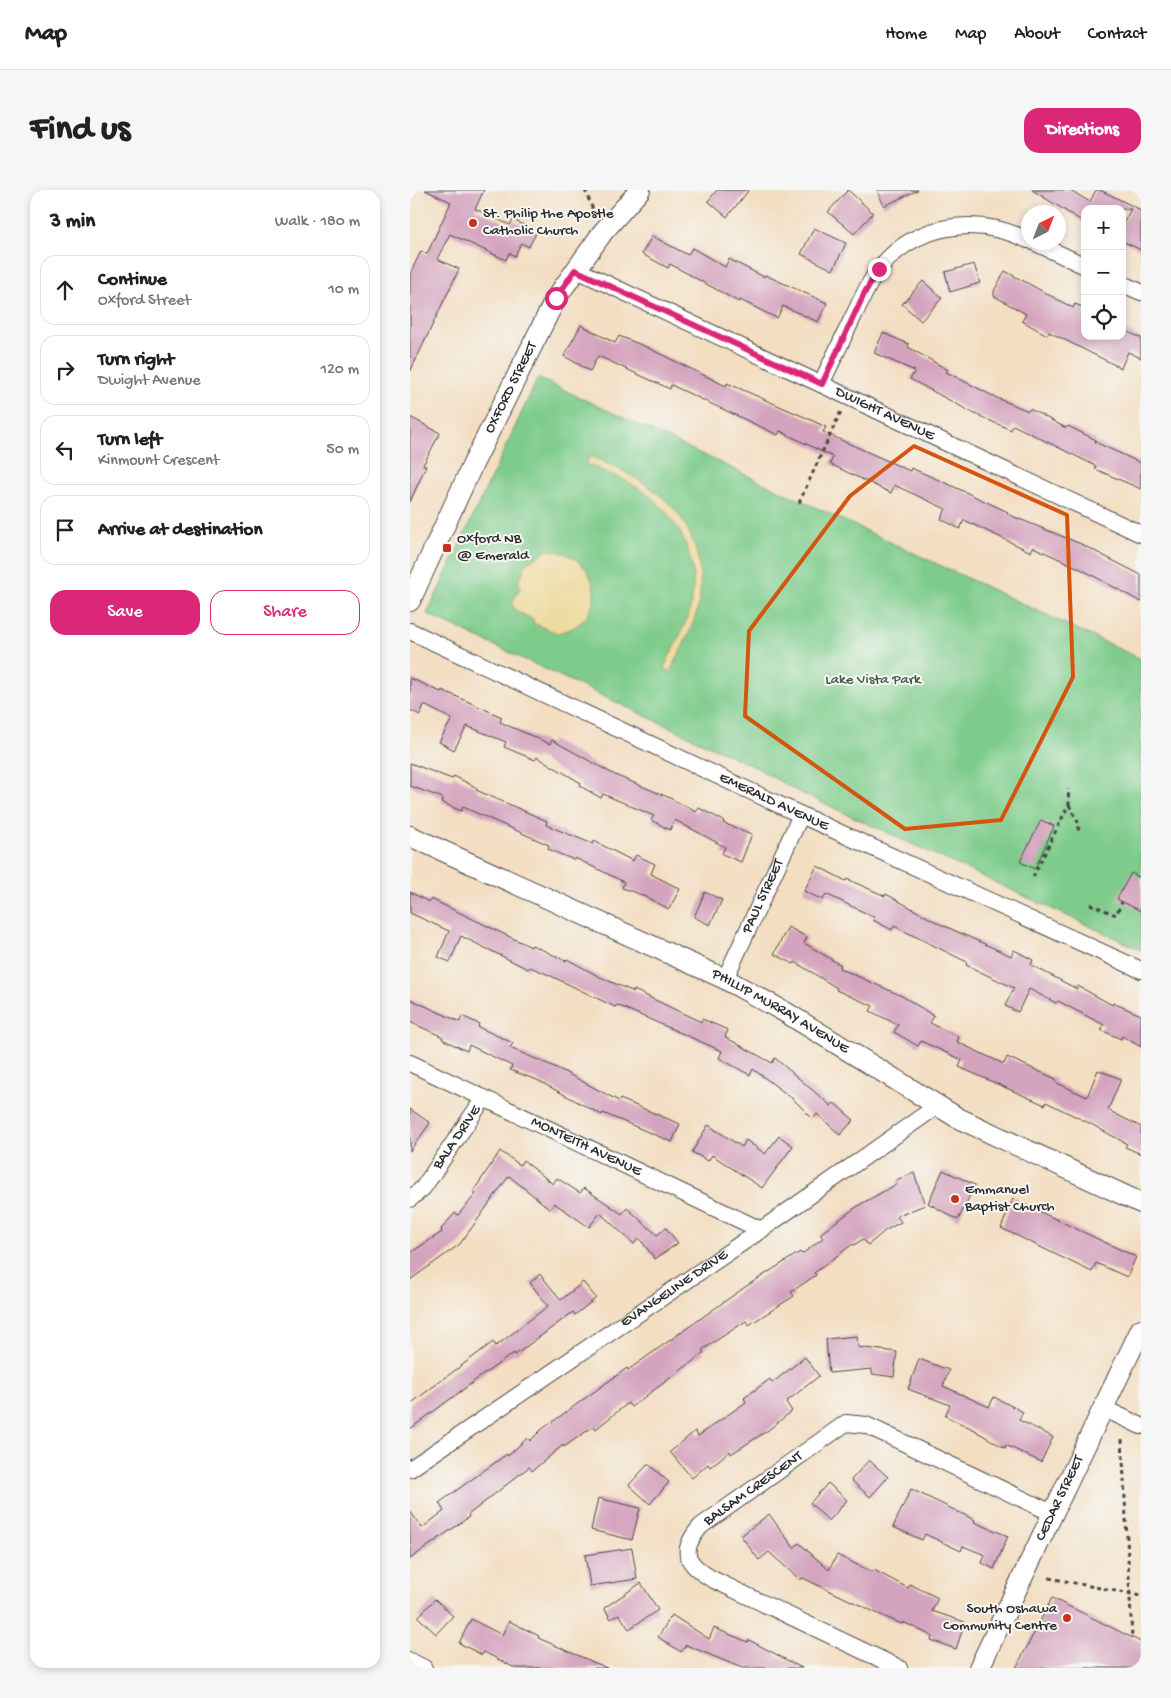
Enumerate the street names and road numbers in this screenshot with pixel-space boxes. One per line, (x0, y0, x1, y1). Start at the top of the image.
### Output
street label: OXFORD STREET (481, 338, 542, 437)
street label: DWIGHT AVENUE (831, 383, 938, 445)
street label: EMERALD AVENUE (716, 769, 832, 836)
street label: PAUL STREET (738, 855, 789, 937)
street label: PHILLIP MURRAY AVENUE (708, 965, 853, 1058)
street label: BALA DRIVE (429, 1102, 486, 1174)
street label: MONTEITH AVENUE (528, 1113, 645, 1181)
street label: EVANGELINE DRIVE (617, 1246, 732, 1332)
street label: BALSAM CRESCENT (700, 1447, 807, 1531)
street label: CEDAR STREET (1032, 1452, 1089, 1544)

